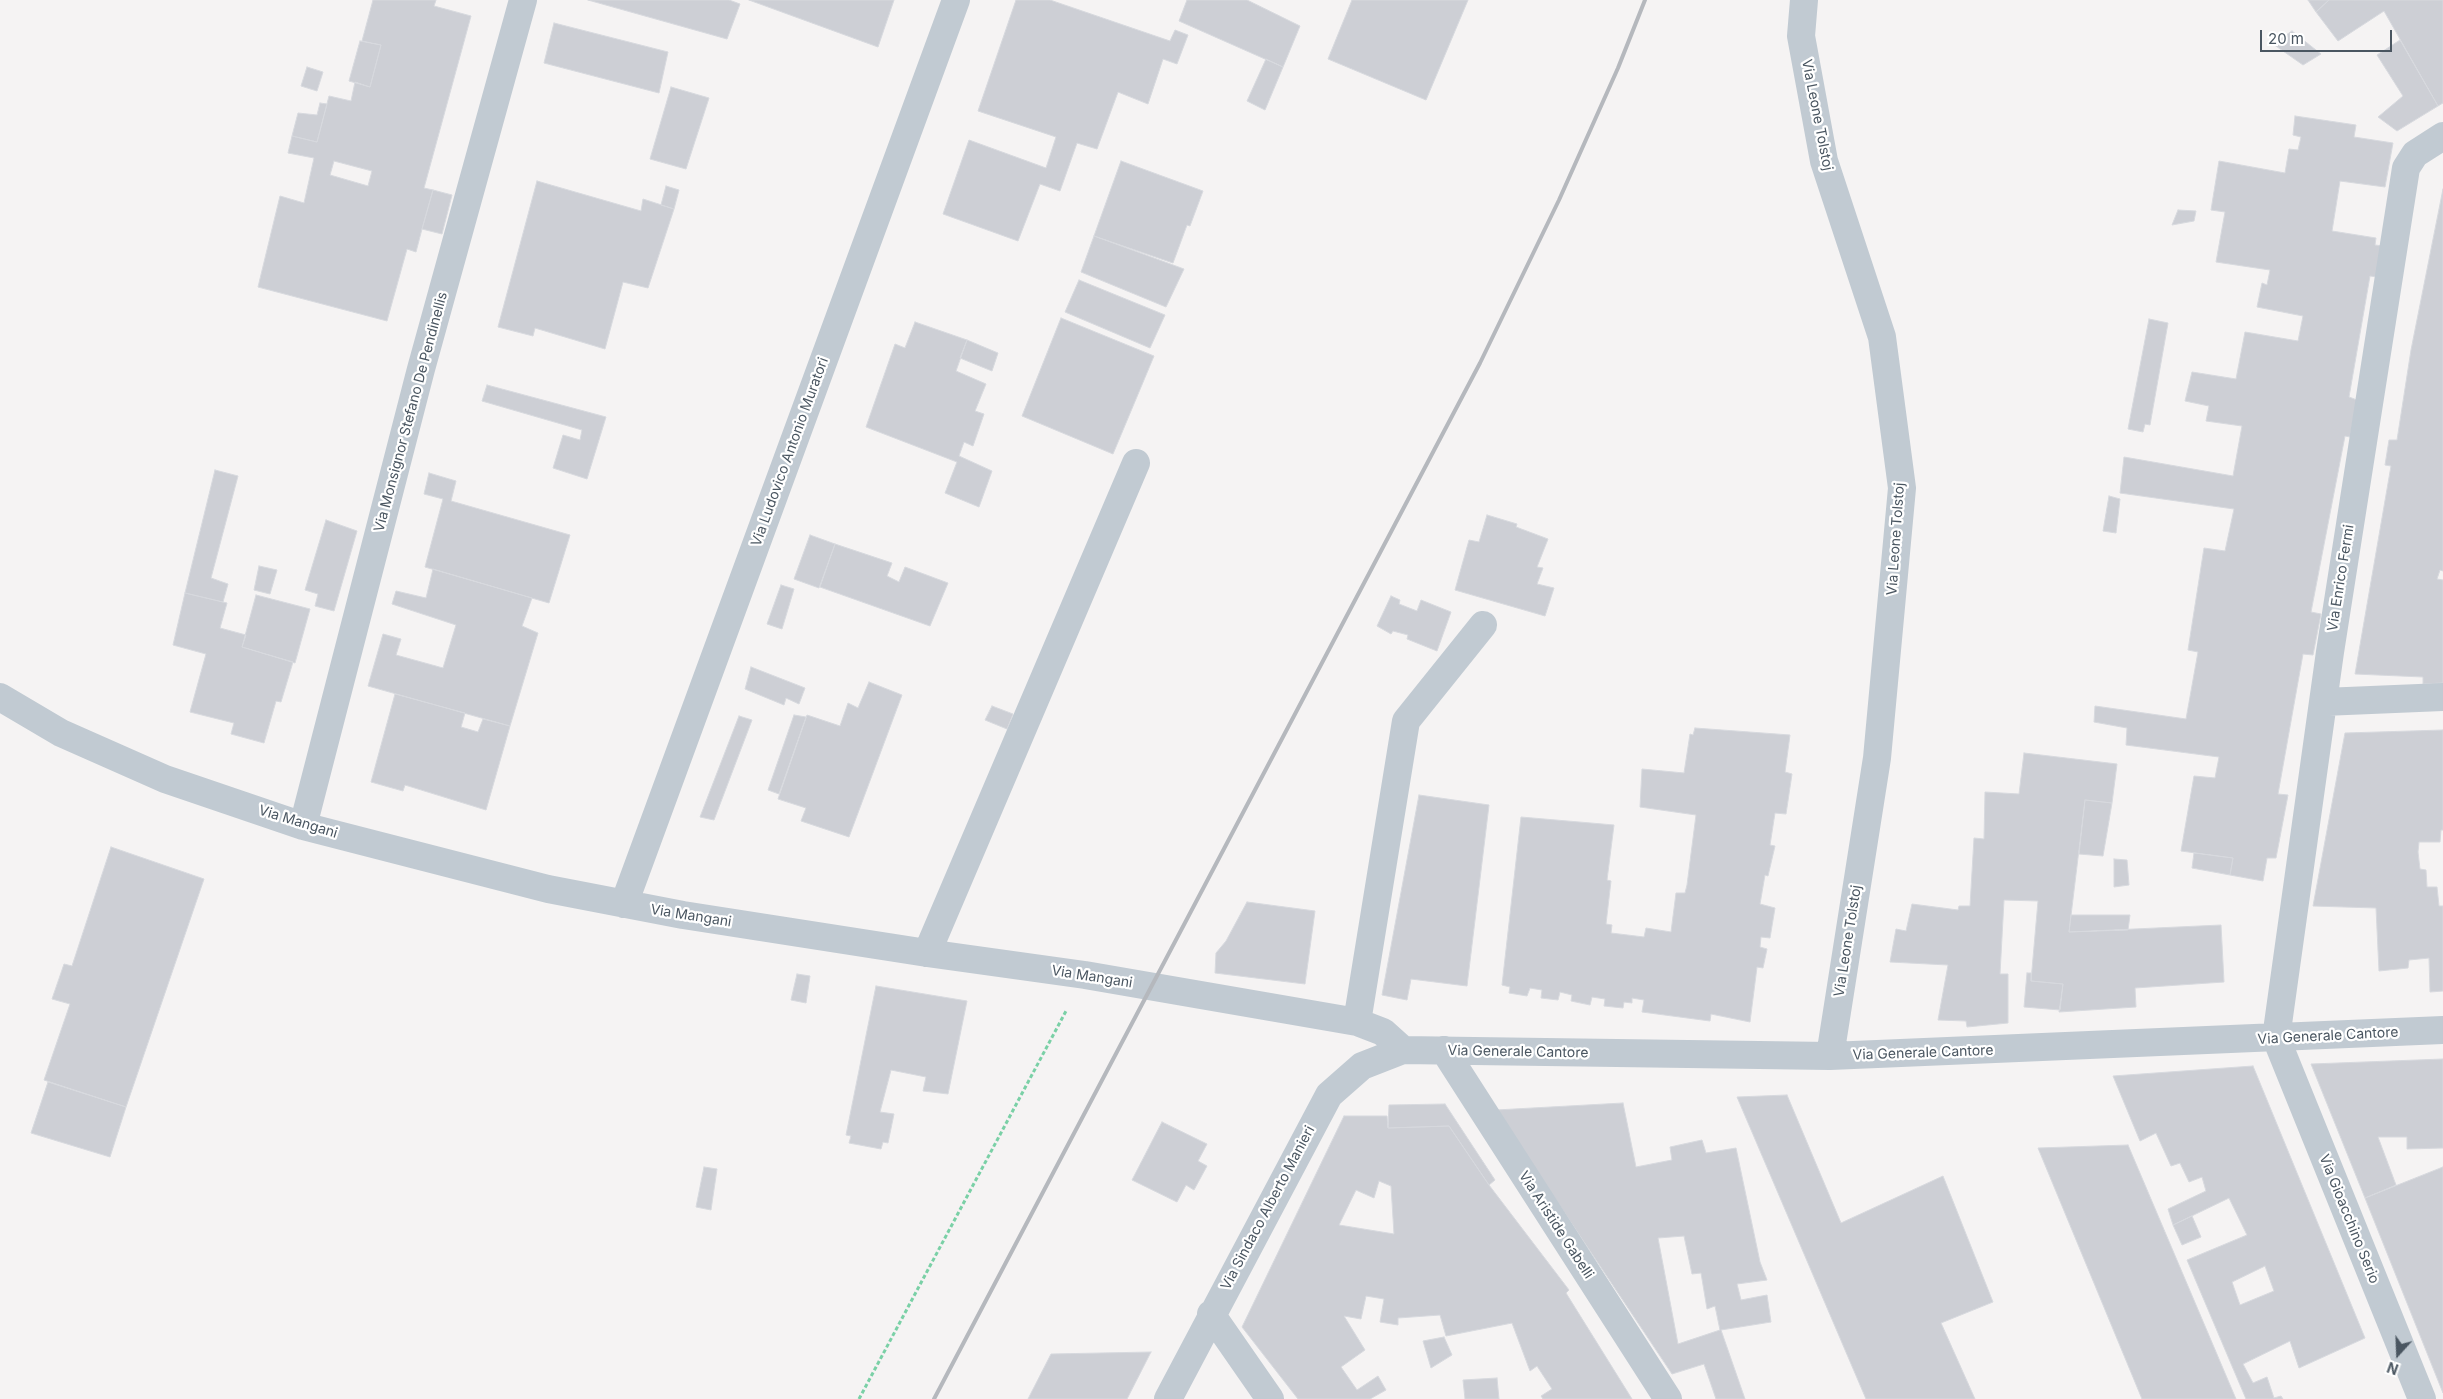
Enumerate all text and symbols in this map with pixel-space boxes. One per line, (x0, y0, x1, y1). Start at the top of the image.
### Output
scale bar (2263, 20, 2396, 52)
text: 20 m (2268, 29, 2304, 48)
street label: Via Leone Tolstoj (1798, 58, 1836, 172)
street label: Via Monsignor Stefano De Pendinellis (371, 290, 451, 534)
street label: Via Ludovico Antonio Muratori (748, 355, 832, 549)
street label: Via Leone Tolstoj (1884, 482, 1908, 596)
street label: Via Enrico Fermi (2324, 523, 2358, 633)
street label: Via Mangani (256, 802, 340, 842)
street label: Via Leone Tolstoj (1831, 884, 1865, 998)
street label: Via Mangani (649, 901, 733, 931)
street label: Via Mangani (1050, 962, 1134, 992)
street label: Via Generale Cantore (2257, 1024, 2399, 1048)
street label: Via Generale Cantore (1447, 1042, 1589, 1062)
street label: Via Generale Cantore (1852, 1042, 1994, 1064)
street label: Via Sindaco Alberto Manieri (1218, 1123, 1318, 1293)
street label: Via Gioacchino Serio (2315, 1152, 2383, 1286)
street label: Via Aristide Gabelli (1515, 1168, 1597, 1282)
north arrow (2373, 1329, 2423, 1379)
text: N (2385, 1359, 2401, 1378)

